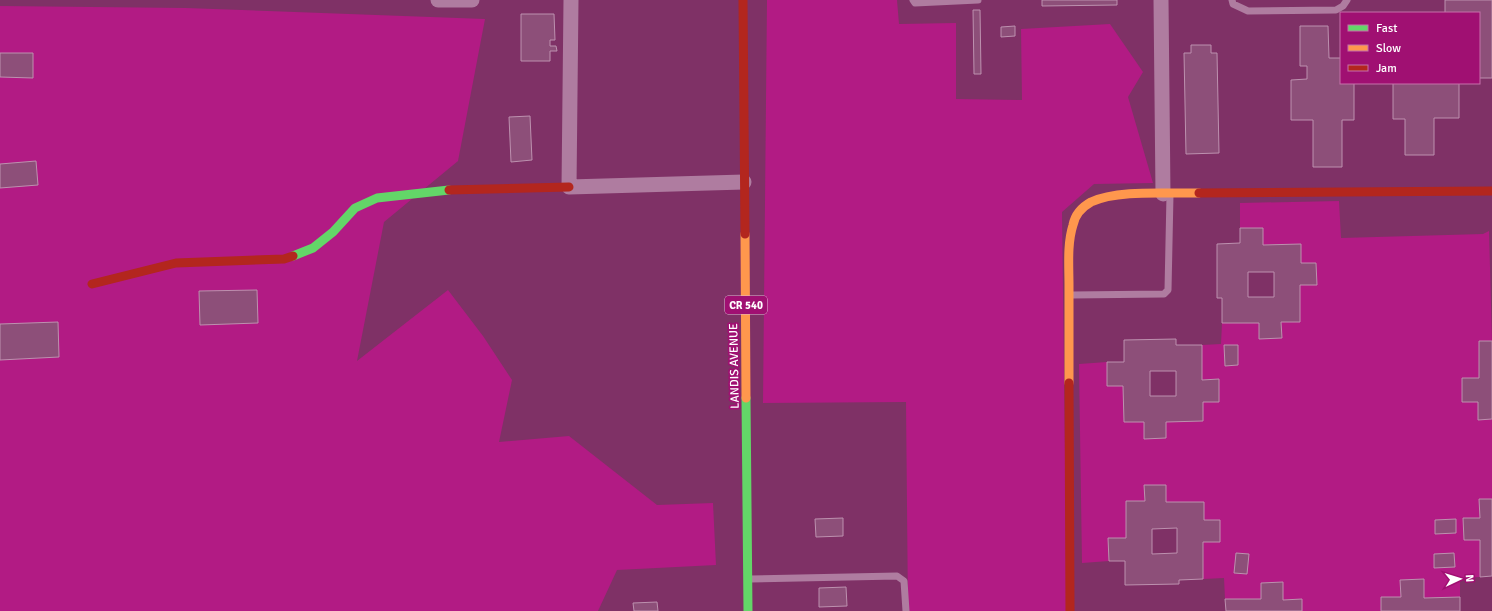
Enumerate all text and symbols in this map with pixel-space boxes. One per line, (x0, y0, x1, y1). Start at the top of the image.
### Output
legend (1340, 12, 1480, 84)
text: Fast (1376, 21, 1397, 36)
text: Slow (1376, 41, 1401, 56)
text: Jam (1376, 61, 1397, 76)
road number: CR 540 (725, 296, 767, 314)
street label: LANDIS AVENUE (726, 323, 743, 409)
north arrow (1440, 559, 1480, 599)
text: N (1463, 574, 1476, 583)

